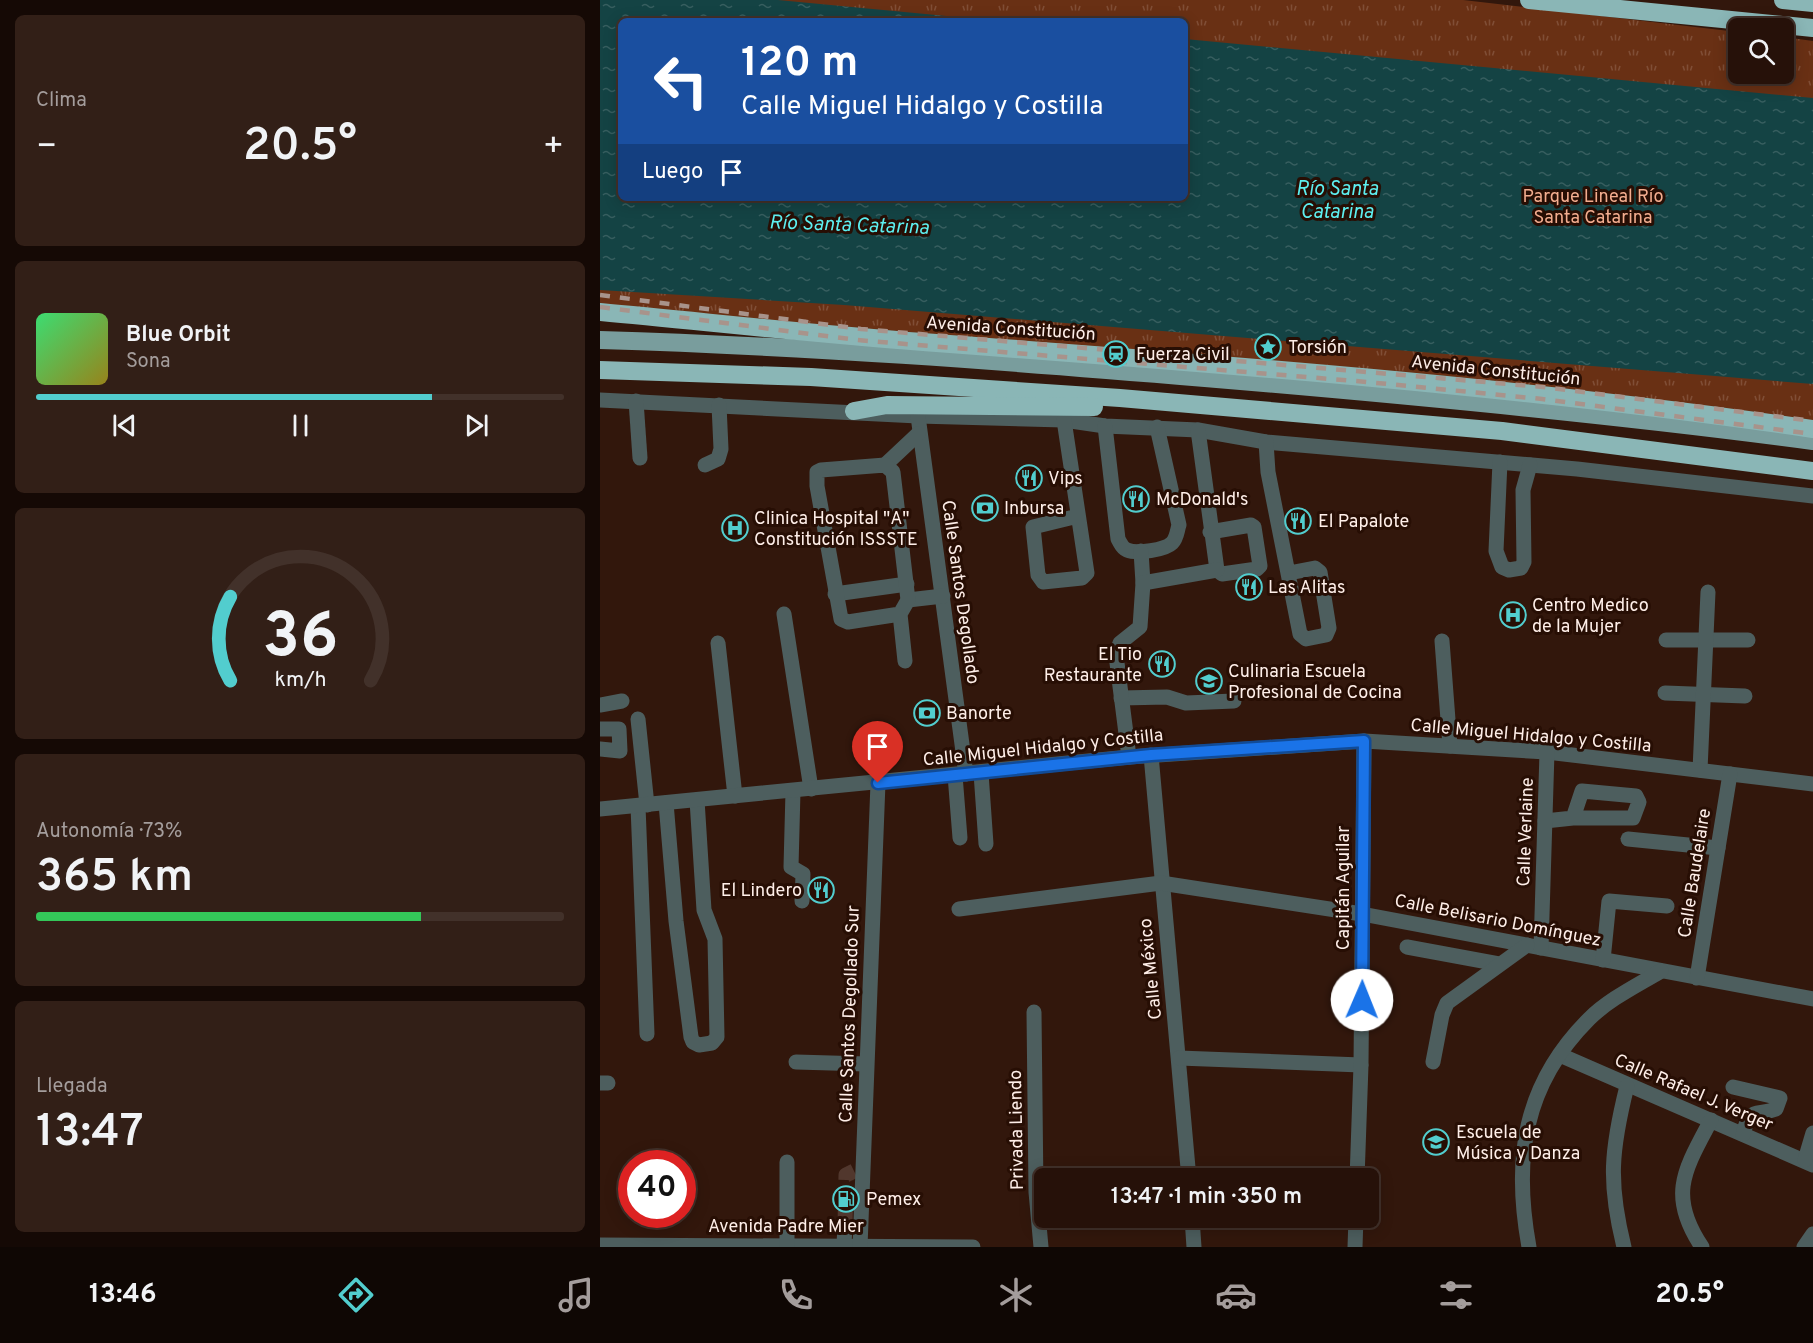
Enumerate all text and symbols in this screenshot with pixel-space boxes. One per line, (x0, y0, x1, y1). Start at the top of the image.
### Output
map controls (1728, 18, 1794, 84)
button: search (1728, 18, 1794, 84)
text: 120 m (741, 38, 858, 91)
icon: left (642, 42, 720, 120)
text: Clima (36, 88, 87, 114)
text: Calle Miguel Hidalgo y Costilla (741, 90, 1103, 124)
text: 20.5° (243, 119, 357, 176)
text: − (36, 127, 57, 169)
text: + (543, 127, 564, 169)
icon: arrive (715, 156, 748, 189)
text: Luego (642, 159, 703, 186)
water label: Río Santa Catarina (1296, 177, 1379, 226)
park label: Parque Lineal Río Santa Catarina (1523, 186, 1663, 230)
water label: Río Santa Catarina (768, 210, 930, 242)
street label: Avenida Constitución (925, 312, 1097, 347)
text: Blue Orbit (126, 322, 231, 349)
place icon: Torsión (1253, 332, 1283, 362)
place label: Torsión (1288, 337, 1347, 360)
station icon: Fuerza Civil (1101, 339, 1131, 369)
place label: Fuerza Civil (1136, 344, 1230, 367)
text: Sona (126, 349, 171, 375)
street label: Avenida Constitución (1410, 351, 1582, 392)
icon: previous (108, 409, 141, 442)
icon: pause (284, 409, 317, 442)
icon: next (460, 409, 493, 442)
restaurant icon: Vips (1014, 463, 1044, 493)
place label: Vips (1048, 468, 1083, 491)
restaurant icon: McDonald's (1121, 484, 1151, 514)
place label: McDonald's (1156, 489, 1248, 512)
bank icon: Inbursa (970, 493, 1000, 523)
place label: Inbursa (1004, 498, 1064, 521)
street label: Calle Santos Degollado (935, 499, 984, 686)
restaurant icon: El Papalote (1283, 506, 1313, 536)
place label: Clinica Hospital "A" Constitución ISSSTE (754, 508, 918, 552)
place label: El Papalote (1318, 511, 1409, 534)
hospital icon: Clinica Hospital "A" Constitución ISSSTE (720, 513, 750, 543)
restaurant icon: Las Alitas (1234, 572, 1264, 602)
place label: Las Alitas (1268, 577, 1346, 600)
place label: Centro Medico de la Mujer (1532, 595, 1649, 639)
text: 36 (262, 600, 338, 679)
hospital icon: Centro Medico de la Mujer (1498, 600, 1528, 630)
place label: El Tio Restaurante (1044, 644, 1142, 688)
restaurant icon: El Tio Restaurante (1147, 649, 1177, 679)
place label: Culinaria Escuela Profesional de Cocina (1228, 661, 1402, 705)
school or university icon: Culinaria Escuela Profesional de Cocina (1194, 666, 1224, 696)
text: km/h (274, 667, 326, 694)
bank icon: Banorte (912, 698, 942, 728)
place label: Banorte (946, 703, 1012, 726)
street label: Calle Miguel Hidalgo y Costilla (1410, 715, 1652, 758)
pin (852, 721, 903, 783)
street label: Calle Miguel Hidalgo y Costilla (922, 724, 1165, 773)
icon: arrive (861, 730, 894, 763)
street label: Calle Verlaine (1513, 777, 1540, 887)
street label: Calle Baudelaire (1674, 807, 1717, 940)
text: Autonomía · 73% (36, 819, 183, 845)
street label: Capitán Aguilar (1333, 826, 1356, 950)
text: 365 km (36, 850, 193, 907)
restaurant icon: El Lindero (806, 875, 836, 905)
place label: El Lindero (721, 880, 802, 903)
street label: Calle Belisario Domínguez (1392, 890, 1603, 953)
street label: Calle Santos Degollado Sur (835, 905, 866, 1123)
street label: Calle México (1135, 917, 1168, 1021)
position arrow (1330, 968, 1394, 1032)
street label: Calle Rafael J. Verger (1611, 1050, 1776, 1137)
street label: Privada Liendo (1005, 1070, 1030, 1190)
text: Llegada (36, 1074, 108, 1100)
text: 13:47 (36, 1105, 144, 1162)
place label: Escuela de Música y Danza (1456, 1122, 1580, 1166)
school or university icon: Escuela de Música y Danza (1421, 1127, 1451, 1157)
speed limit sign: 40 (618, 1150, 696, 1228)
fuel station icon: Pemex (831, 1184, 861, 1214)
text: 13:47 · 1 min · 350 m (1111, 1184, 1302, 1211)
place label: Pemex (866, 1189, 921, 1212)
street label: Avenida Padre Mier (708, 1216, 864, 1239)
icon: directions (335, 1274, 377, 1316)
icon: music (555, 1274, 597, 1316)
icon: phone (775, 1274, 817, 1316)
icon: climate (995, 1274, 1037, 1316)
icon: car (1215, 1274, 1257, 1316)
icon: filters (1435, 1274, 1477, 1316)
text: 13:46 (89, 1278, 157, 1312)
text: 20.5° (1655, 1278, 1724, 1312)

